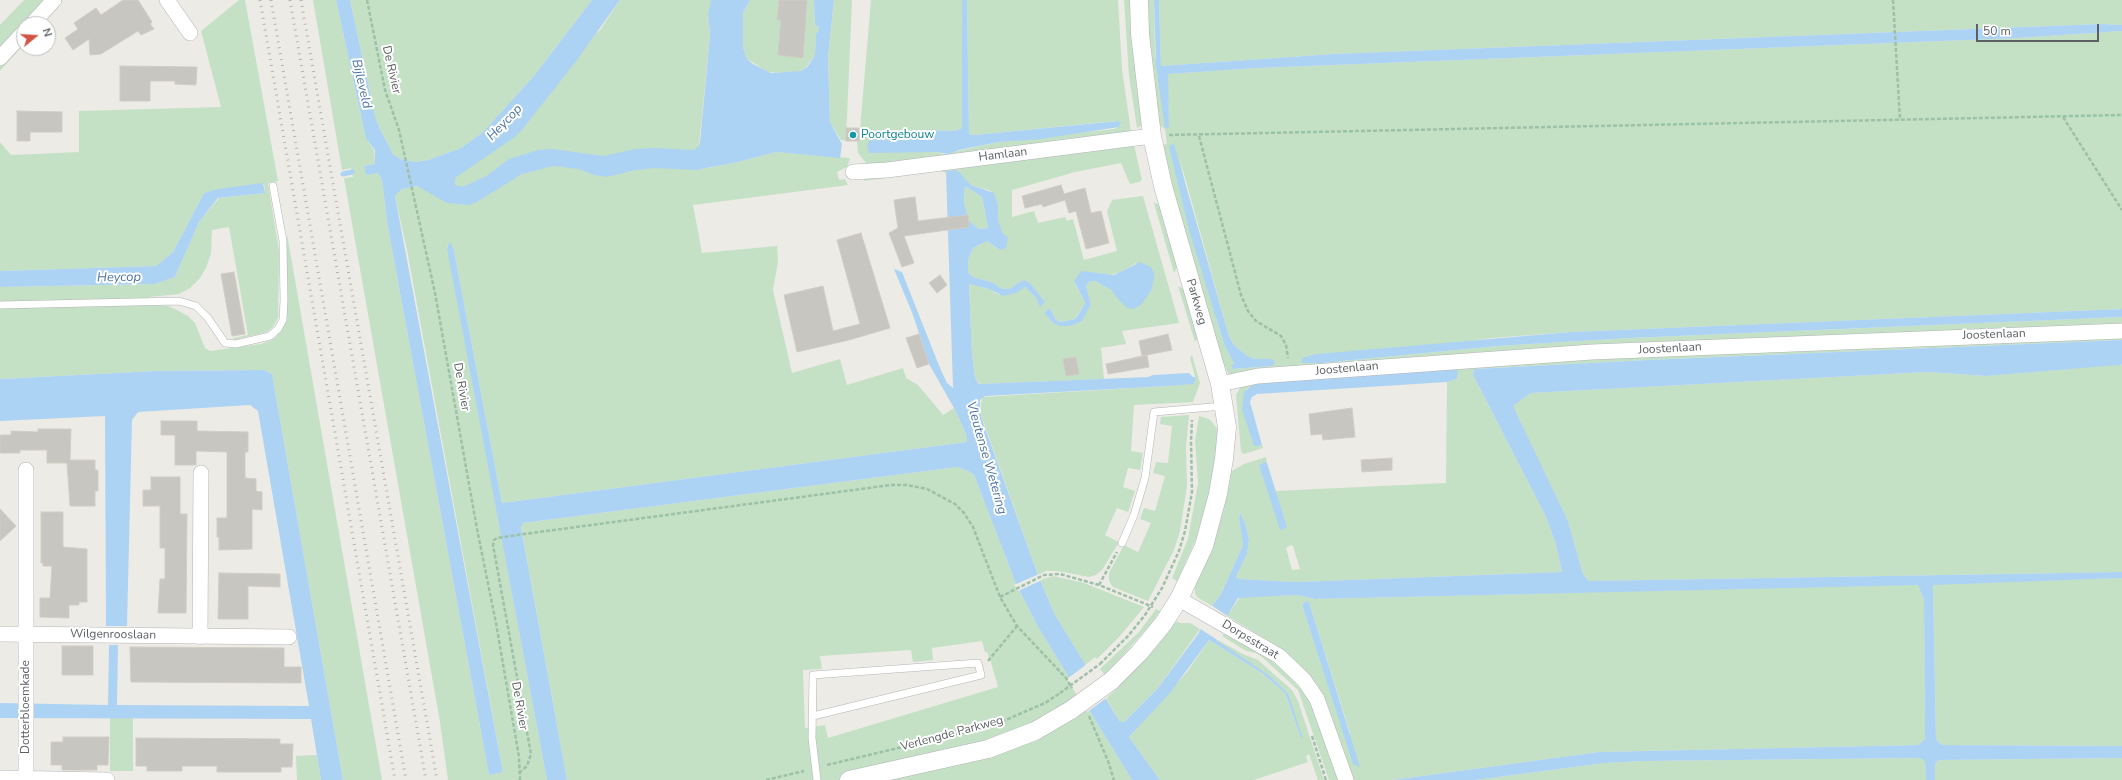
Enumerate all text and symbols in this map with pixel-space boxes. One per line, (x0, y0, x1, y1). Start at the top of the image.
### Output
north arrow (16, 16, 56, 56)
scale bar (1978, 16, 2101, 42)
text: 50 m (1983, 23, 2011, 39)
text: N (39, 26, 55, 39)
street label: De Rivier (378, 45, 404, 95)
water label: Bijleveld (348, 58, 374, 110)
water label: Heycop (484, 102, 526, 144)
place label: Poortgebouw (861, 128, 934, 142)
marker: Poortgebouw (848, 130, 858, 140)
street label: Hamlaan (978, 145, 1028, 165)
water label: Heycop (97, 270, 141, 286)
street label: Parkweg (1183, 277, 1209, 327)
street label: Joostenlaan (1962, 327, 2026, 343)
street label: Joostenlaan (1638, 340, 1702, 358)
street label: Joostenlaan (1315, 359, 1379, 379)
street label: De Rivier (450, 362, 472, 412)
water label: Vleutense Wetering (962, 400, 1010, 516)
street label: Dorpsstraat (1219, 617, 1281, 663)
street label: Wilgenrooslaan (70, 627, 156, 643)
street label: Dotterbloemkade (19, 660, 33, 754)
street label: De Rivier (508, 681, 530, 731)
street label: Verlengde Parkweg (899, 713, 1005, 755)

